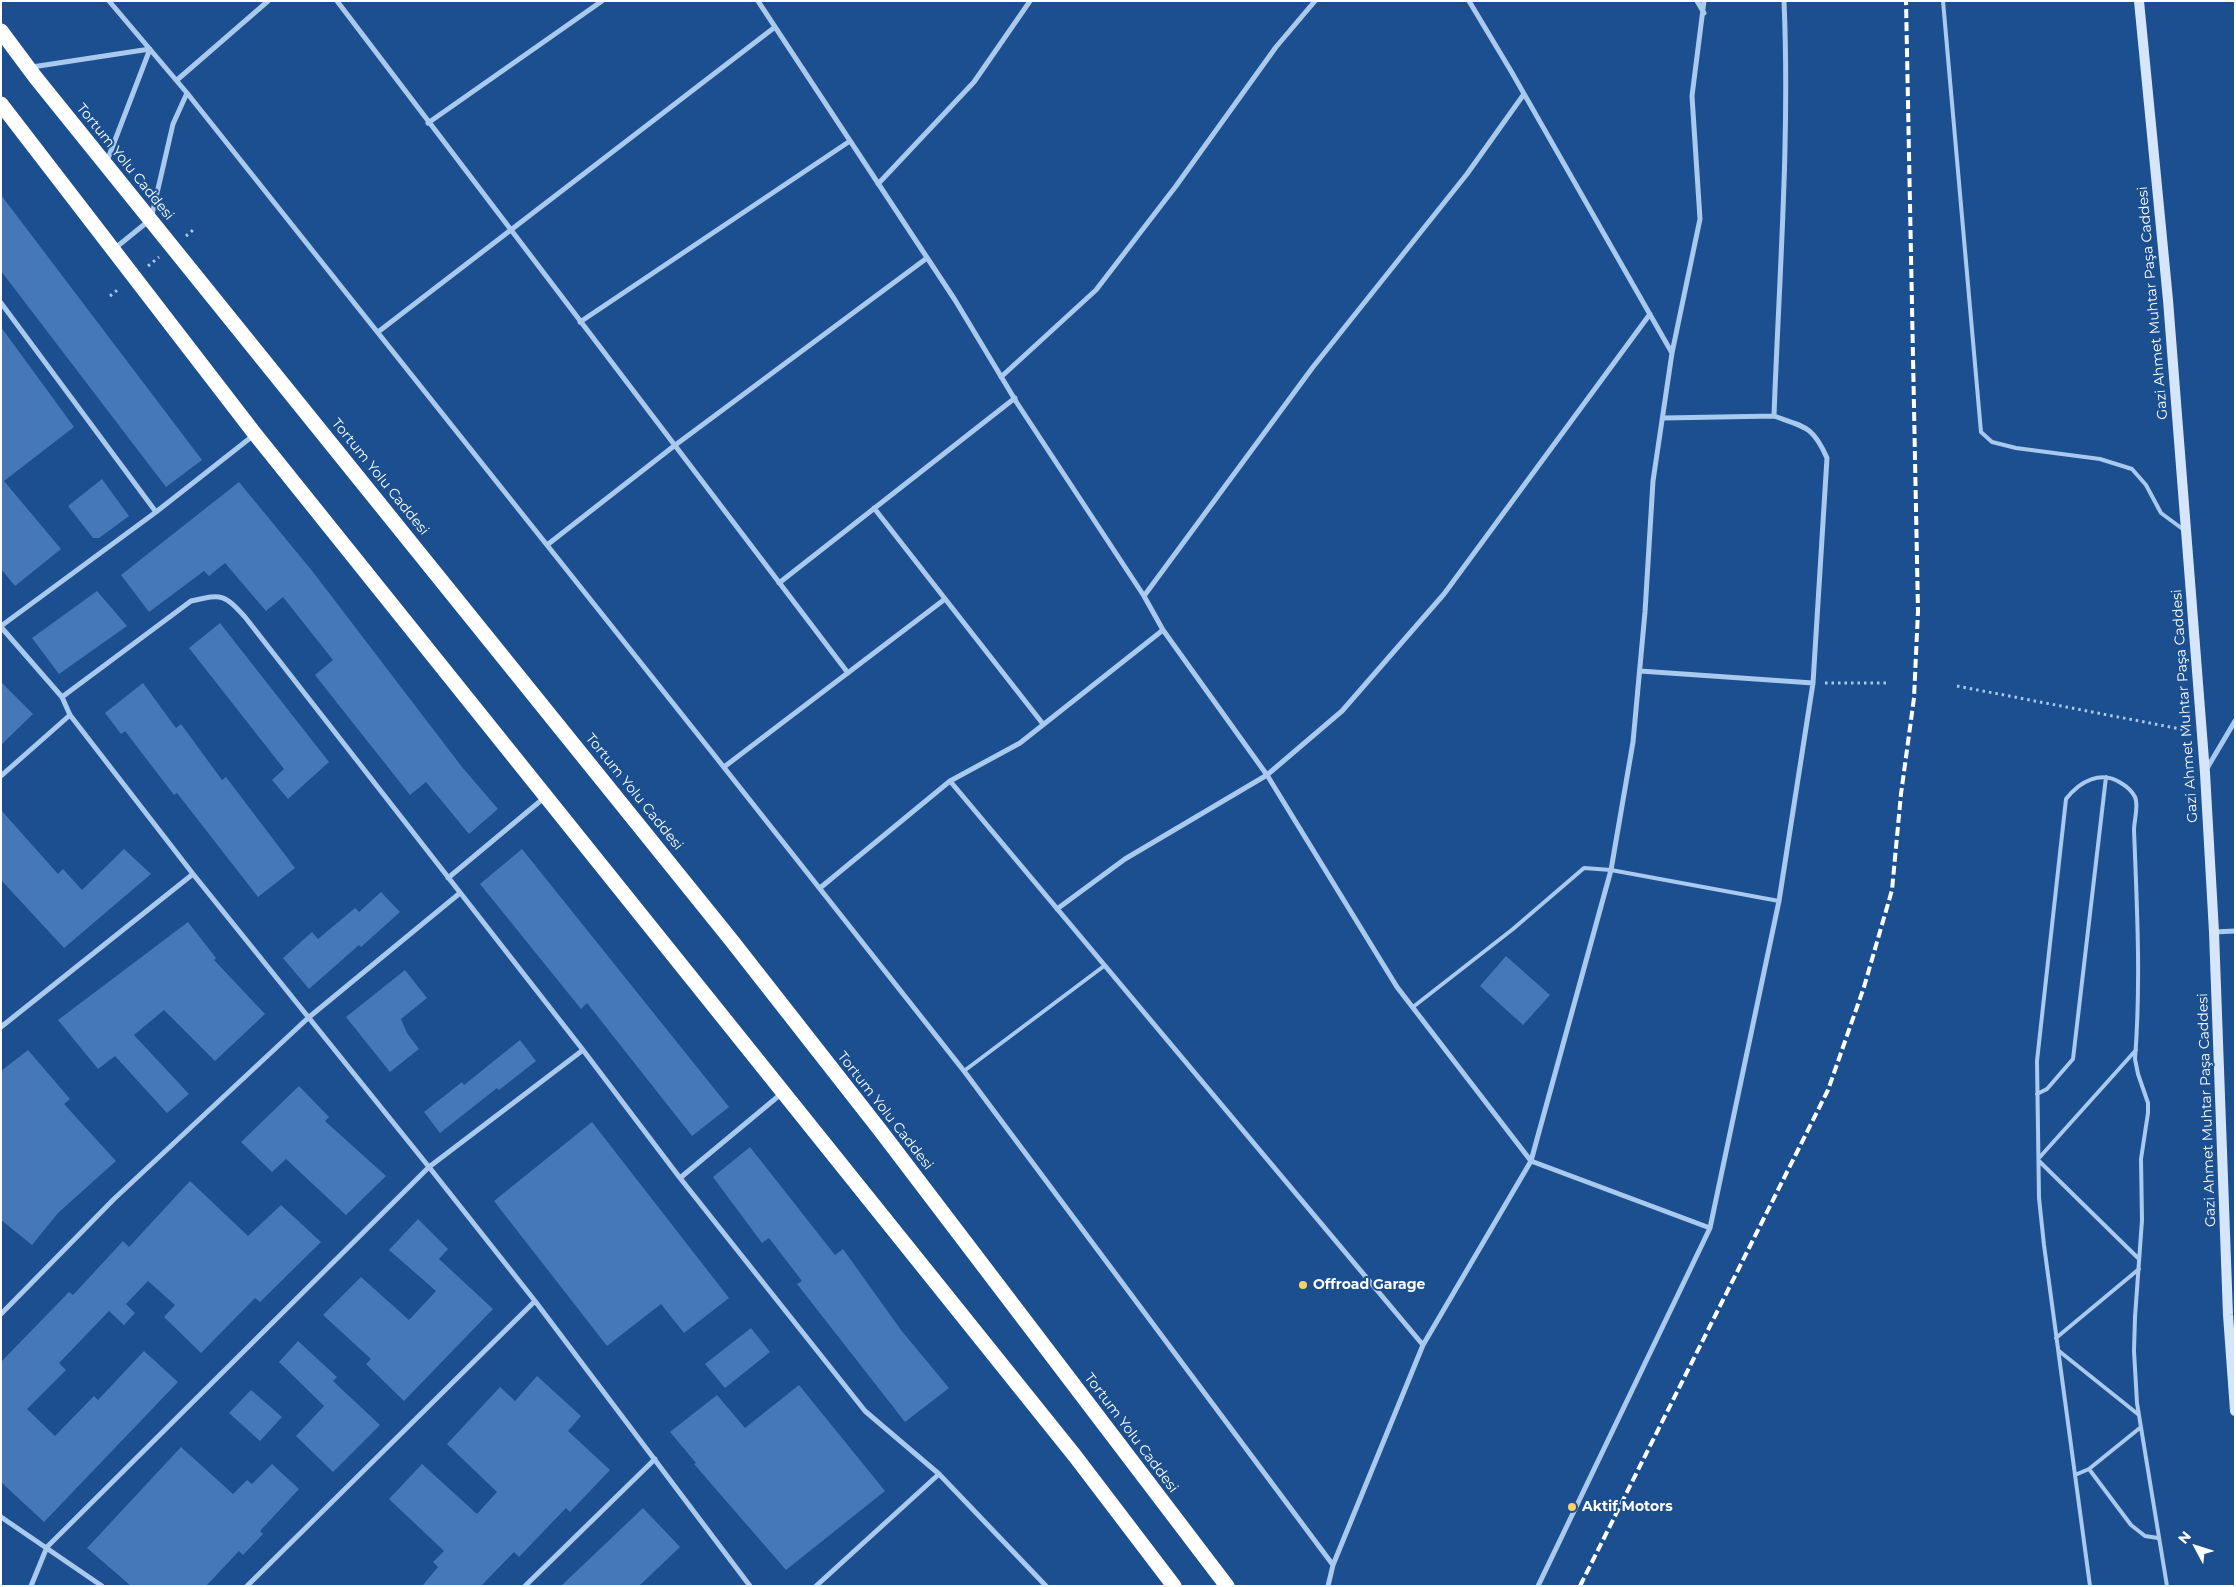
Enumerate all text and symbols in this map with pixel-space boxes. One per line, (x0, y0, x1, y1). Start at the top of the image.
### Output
street label: Tortum Yolu Caddesi (73, 100, 177, 224)
street label: Gazi Ahmet Muhtar Paşa Caddesi (2134, 186, 2172, 420)
street label: Tortum Yolu Caddesi (328, 415, 432, 539)
street label: Gazi Ahmet Muhtar Paşa Caddesi (2168, 589, 2202, 823)
street label: Tortum Yolu Caddesi (582, 730, 686, 854)
street label: Gazi Ahmet Muhtar Paşa Caddesi (2195, 993, 2219, 1227)
street label: Tortum Yolu Caddesi (834, 1049, 936, 1173)
place label: Offroad Garage (1313, 1277, 1425, 1293)
marker: Offroad Garage (1297, 1279, 1309, 1291)
street label: Tortum Yolu Caddesi (1081, 1370, 1181, 1496)
place label: Aktif Motors (1582, 1499, 1673, 1515)
marker: Aktif Motors (1566, 1501, 1578, 1513)
north arrow (2171, 1522, 2221, 1572)
text: N (2174, 1527, 2195, 1547)

